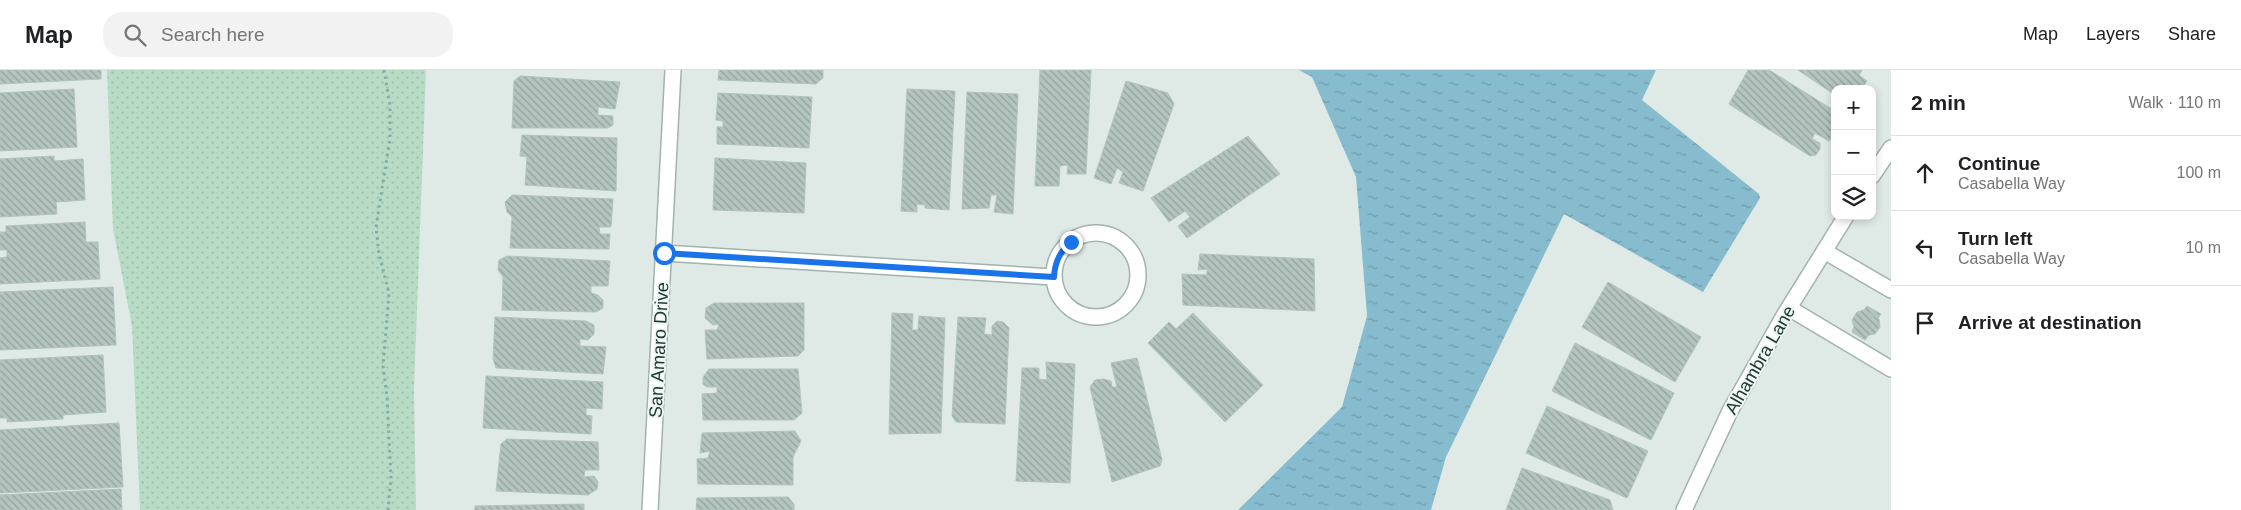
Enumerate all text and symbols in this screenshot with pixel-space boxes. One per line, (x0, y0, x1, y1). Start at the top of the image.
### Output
search box (103, 12, 453, 57)
text: Map (25, 21, 73, 48)
icon: search (121, 21, 149, 49)
text: Search here (161, 24, 265, 45)
text: Map (2023, 24, 2058, 44)
text: Layers (2086, 24, 2140, 44)
text: Share (2168, 24, 2216, 44)
map controls (1831, 85, 1876, 220)
button: + (1831, 85, 1876, 130)
text: 2 min (1911, 91, 1966, 114)
text: Walk · 110 m (2129, 94, 2221, 111)
button: − (1831, 130, 1876, 175)
text: Continue (1958, 153, 2040, 174)
icon: ahead (1911, 159, 1939, 187)
text: 100 m (2177, 164, 2221, 181)
button: layers (1831, 175, 1876, 220)
text: Casabella Way (1958, 175, 2065, 192)
text: Turn left (1958, 228, 2033, 249)
route end (1060, 231, 1083, 254)
icon: left (1911, 234, 1939, 262)
text: 10 m (2185, 239, 2221, 256)
route start (653, 242, 676, 265)
text: Casabella Way (1958, 250, 2065, 267)
street label: San Amaro Drive (645, 282, 673, 418)
street label: Alhambra Lane (1721, 302, 1799, 418)
icon: arrive (1911, 309, 1939, 337)
text: Arrive at destination (1958, 312, 2142, 333)

